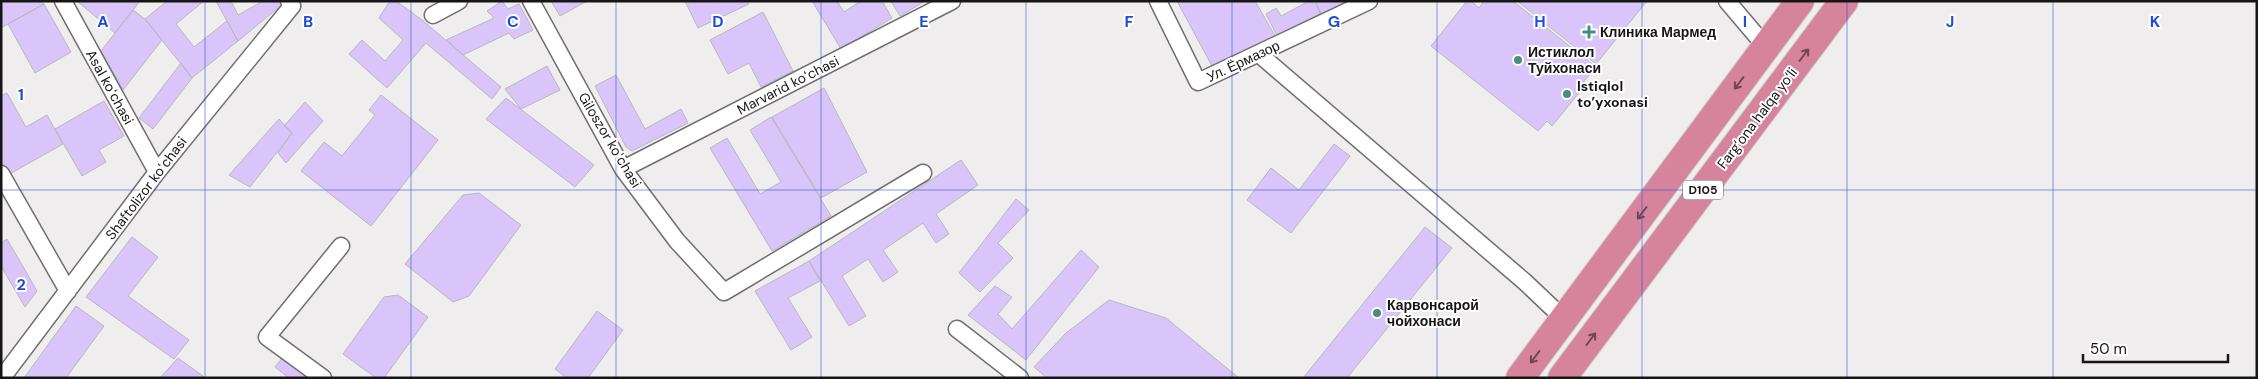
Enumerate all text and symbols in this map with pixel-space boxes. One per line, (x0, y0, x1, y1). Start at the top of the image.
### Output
text: A (97, 11, 109, 32)
text: B (303, 11, 313, 32)
text: C (507, 11, 519, 32)
text: D (712, 11, 724, 32)
text: E (919, 11, 929, 32)
text: F (1125, 11, 1134, 32)
text: G (1328, 11, 1340, 32)
text: H (1534, 11, 1546, 32)
text: I (1743, 11, 1747, 32)
text: J (1946, 11, 1954, 32)
text: K (2150, 11, 2161, 32)
place label: Клиника Мармед (1600, 23, 1716, 41)
marker: Клиника Мармед (1582, 25, 1596, 39)
street label: Ул. Ёрмазор (1203, 36, 1283, 86)
place label: Истиклол Туйхонаси (1528, 43, 1601, 77)
street label: Asal koʻchasi (82, 46, 138, 128)
one-way arrow (1799, 49, 1810, 62)
street label: Marvarid koʻchasi (734, 51, 842, 119)
marker: Истиклол Туйхонаси (1512, 54, 1524, 66)
street label: Farg‘ona halqa yo‘li (1713, 64, 1801, 172)
one-way arrow (1734, 76, 1745, 89)
place label: Istiqlol to’yxonasi (1577, 77, 1648, 111)
text: 1 (18, 84, 24, 105)
marker: Istiqlol to’yxonasi (1561, 88, 1573, 100)
street label: Giloszor koʻchasi (574, 89, 646, 191)
street label: Shaftolizor koʻchasi (101, 133, 191, 243)
road number: D105 (1683, 180, 1723, 200)
one-way arrow (1637, 206, 1648, 219)
text: 2 (16, 274, 26, 295)
place label: Карвонсарой чойхонаси (1387, 296, 1479, 330)
marker: Карвонсарой чойхонаси (1371, 307, 1383, 319)
scale bar (2083, 332, 2228, 364)
one-way arrow (1586, 333, 1597, 346)
text: 50 m (2090, 339, 2127, 359)
one-way arrow (1530, 350, 1540, 364)

